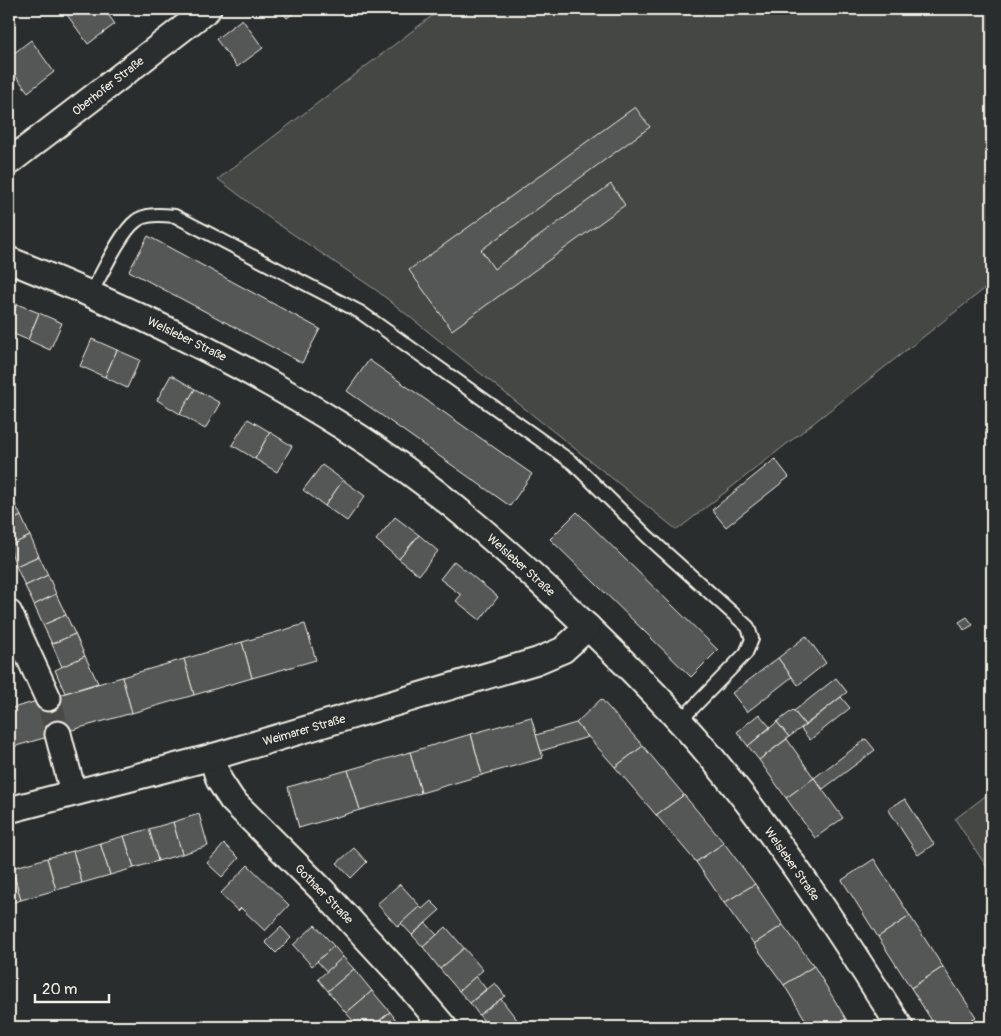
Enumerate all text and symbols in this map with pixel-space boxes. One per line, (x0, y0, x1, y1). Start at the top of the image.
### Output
street label: Oberhofer Straße (69, 54, 147, 119)
street label: Welsleber Straße (145, 314, 229, 365)
street label: Welsleber Straße (484, 531, 558, 600)
street label: Weimarer Straße (261, 711, 347, 749)
street label: Welsleber Straße (761, 825, 822, 904)
street label: Gothaer Straße (291, 861, 356, 927)
scale bar (35, 971, 109, 1003)
text: 20 m (42, 980, 77, 999)

